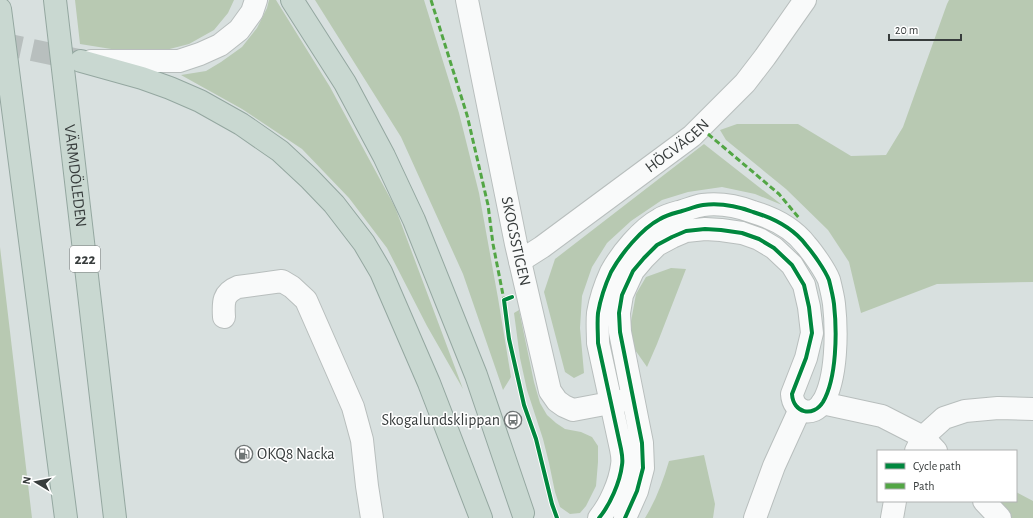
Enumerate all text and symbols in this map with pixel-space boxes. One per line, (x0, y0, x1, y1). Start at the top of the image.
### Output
scale bar (889, 16, 961, 42)
text: 20 m (895, 24, 918, 36)
street label: HÖGVÄGEN (642, 116, 712, 176)
street label: VÄRMDÖLEDEN (61, 124, 89, 228)
street label: SKOGSSTIGEN (499, 195, 533, 287)
road number: 222 (70, 246, 100, 272)
bus stop icon: Skogalundsklippan (503, 410, 523, 430)
place label: Skogalundsklippan (381, 412, 500, 428)
fuel station icon: OKQ8 Nacka (234, 444, 254, 464)
place label: OKQ8 Nacka (257, 446, 335, 463)
legend (877, 450, 1017, 502)
text: Cycle path (913, 460, 961, 473)
north arrow (16, 462, 56, 502)
text: N (21, 476, 33, 485)
text: Path (913, 480, 935, 492)

